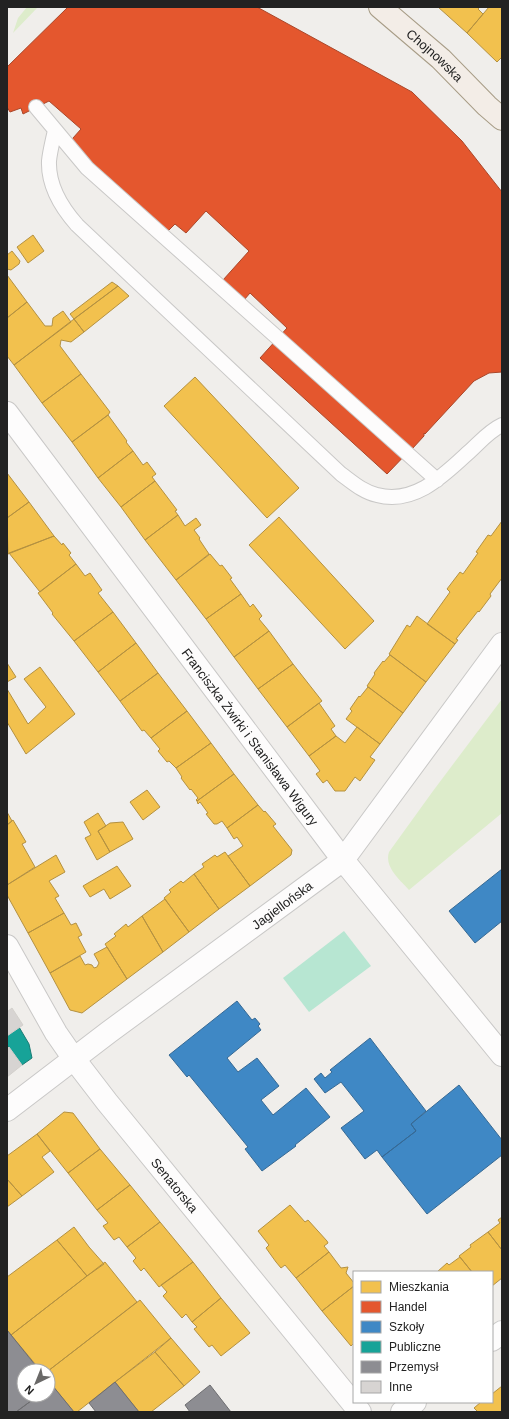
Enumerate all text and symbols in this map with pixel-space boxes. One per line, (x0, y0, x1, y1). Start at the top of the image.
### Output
street label: Chojnowska (404, 26, 467, 85)
street label: Franciszka Żwirki i Stanisława Wigury (179, 645, 322, 829)
street label: Jagiellońska (249, 877, 316, 932)
street label: Senatorska (148, 1155, 202, 1216)
legend (353, 1271, 493, 1403)
text: Mieszkania (389, 1280, 449, 1294)
text: Handel (389, 1300, 427, 1314)
text: Szkoły (389, 1320, 424, 1334)
text: Publiczne (389, 1340, 441, 1354)
text: Przemysł (389, 1360, 439, 1374)
north arrow (16, 1363, 56, 1403)
text: Inne (389, 1380, 413, 1394)
text: N (22, 1383, 36, 1397)

